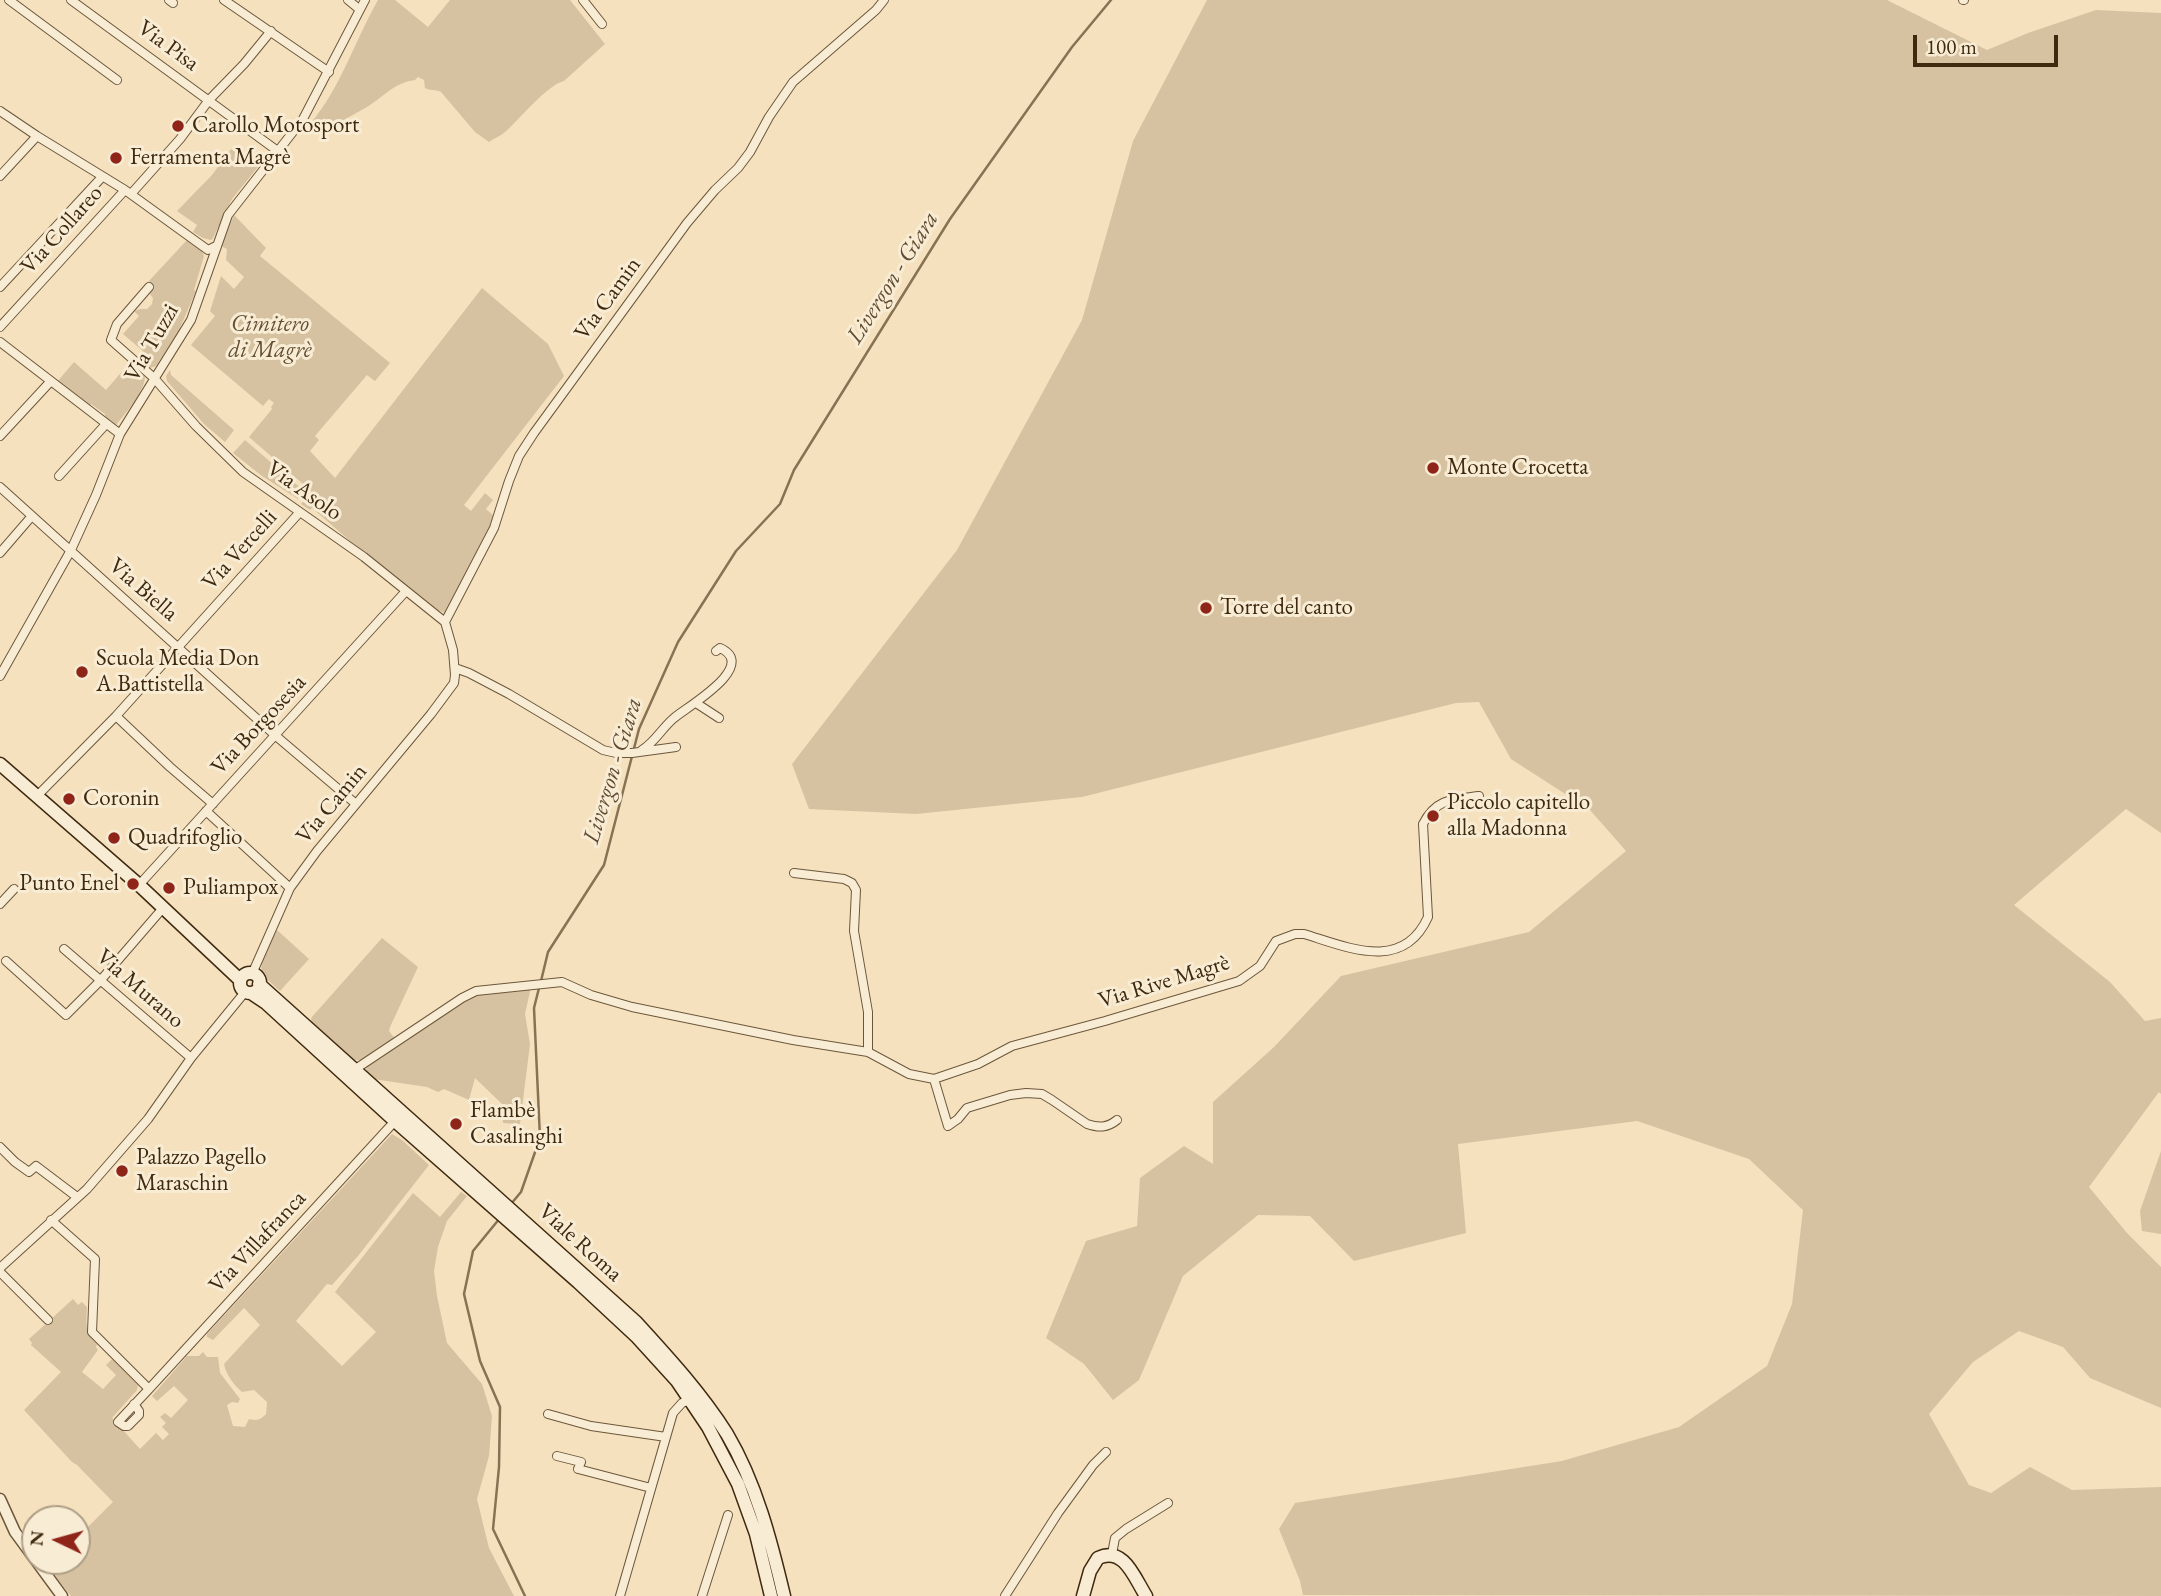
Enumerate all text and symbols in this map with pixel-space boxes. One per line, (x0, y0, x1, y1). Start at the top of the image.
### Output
street label: Via Pisa (132, 14, 204, 78)
scale bar (1916, 21, 2061, 65)
text: 100 m (1926, 33, 1977, 60)
place label: Carollo Motosport (192, 112, 359, 140)
marker: Carollo Motosport (170, 118, 186, 134)
place label: Ferramenta Magrè (130, 144, 291, 172)
marker: Ferramenta Magrè (108, 150, 124, 166)
street label: Via Collareo (15, 180, 109, 280)
water label: Livergon - Giara (841, 206, 945, 350)
street label: Via Camin (569, 252, 647, 346)
street label: Via Tuzzi (119, 299, 185, 387)
park label: Cimitero di Magrè (228, 311, 312, 365)
place label: Monte Crocetta (1447, 454, 1588, 482)
street label: Via Asolo (261, 455, 347, 527)
marker: Monte Crocetta (1425, 460, 1441, 476)
street label: Via Vercelli (197, 504, 283, 596)
street label: Via Biella (103, 552, 183, 628)
place label: Torre del canto (1220, 594, 1353, 622)
marker: Torre del canto (1198, 600, 1214, 616)
place label: Scuola Media Don A.Battistella (96, 645, 259, 699)
marker: Scuola Media Don A.Battistella (74, 664, 90, 680)
street label: Via Borgosesia (206, 669, 312, 781)
water label: Livergon - Giara (577, 695, 649, 847)
street label: Via Camin (291, 759, 373, 849)
place label: Coronin (83, 785, 160, 813)
place label: Piccolo capitello alla Madonna (1447, 789, 1590, 843)
marker: Coronin (61, 791, 77, 807)
marker: Piccolo capitello alla Madonna (1425, 808, 1441, 824)
place label: Quadrifoglio (128, 824, 242, 852)
marker: Quadrifoglio (106, 830, 122, 846)
place label: Punto Enel (19, 870, 119, 898)
place label: Puliampox (183, 874, 278, 902)
marker: Punto Enel (125, 876, 141, 892)
marker: Puliampox (161, 880, 177, 896)
street label: Via Murano (90, 943, 190, 1035)
street label: Via Rive Magrè (1095, 949, 1233, 1015)
place label: Flambè Casalinghi (470, 1097, 563, 1151)
marker: Flambè Casalinghi (448, 1116, 464, 1132)
place label: Palazzo Pagello Maraschin (136, 1144, 266, 1198)
marker: Palazzo Pagello Maraschin (114, 1163, 130, 1179)
street label: Via Villafranca (204, 1185, 312, 1299)
street label: Viale Roma (532, 1198, 628, 1288)
north arrow (21, 1505, 91, 1575)
text: N (23, 1530, 50, 1547)

